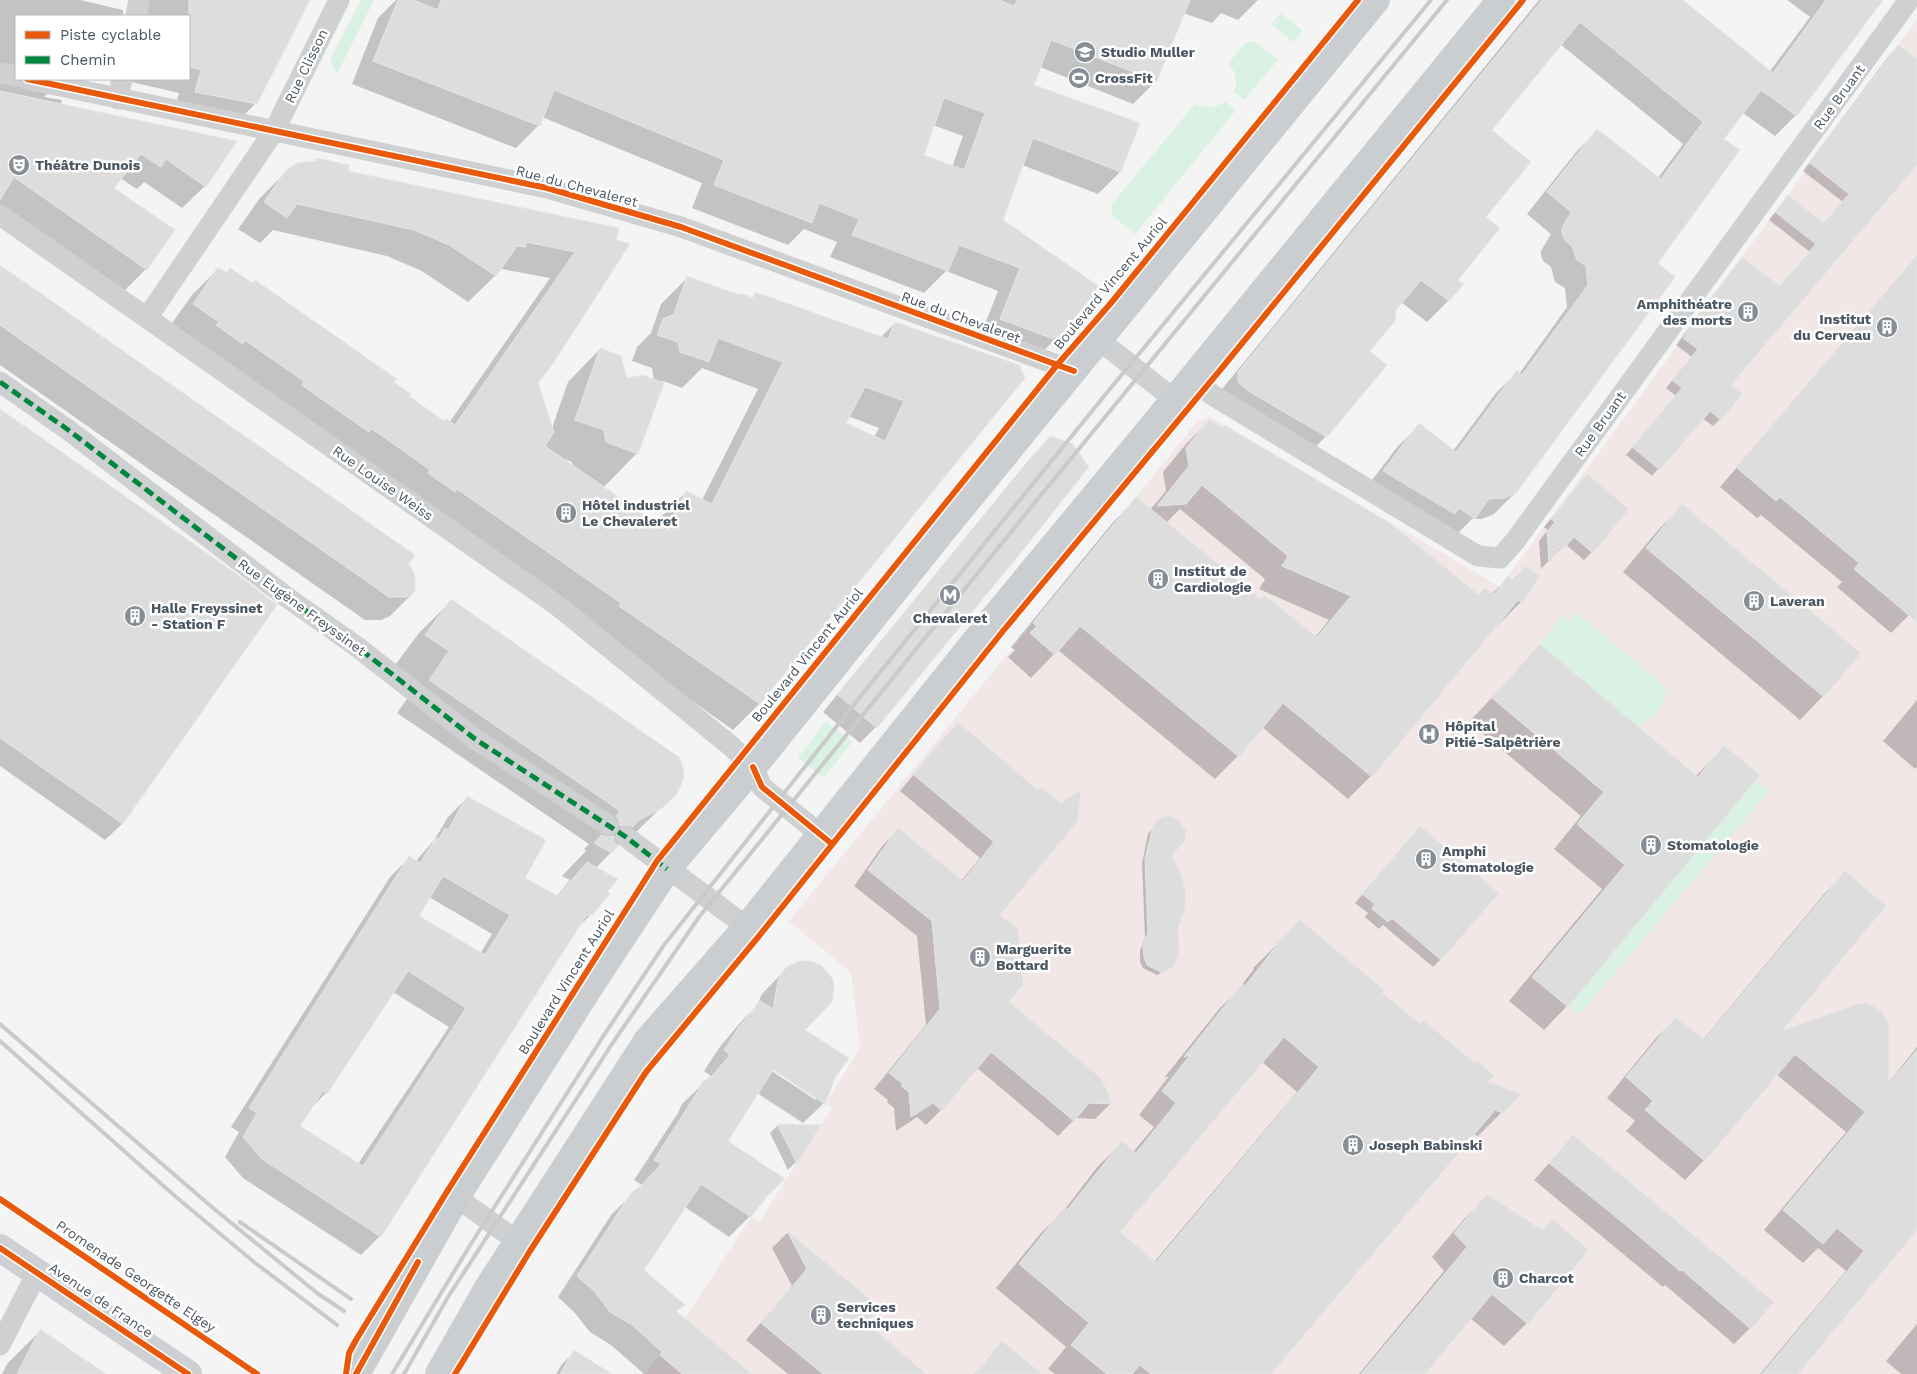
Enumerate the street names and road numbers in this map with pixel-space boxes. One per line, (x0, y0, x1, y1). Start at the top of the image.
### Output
street label: Rue Clisson (281, 26, 331, 106)
street label: Rue Bruant (1810, 61, 1868, 133)
street label: Rue du Chevaleret (514, 162, 640, 210)
street label: Boulevard Vincent Auriol (1050, 213, 1171, 352)
street label: Rue du Chevaleret (899, 288, 1023, 346)
street label: Rue Bruant (1571, 388, 1629, 460)
street label: Rue Louise Weiss (330, 442, 436, 524)
street label: Rue Eugène Freyssinet (235, 555, 369, 659)
street label: Boulevard Vincent Auriol (748, 584, 866, 725)
street label: Boulevard Vincent Auriol (515, 906, 618, 1057)
street label: Promenade Georgette Elgey (53, 1217, 219, 1336)
street label: Avenue de France (46, 1259, 156, 1341)

